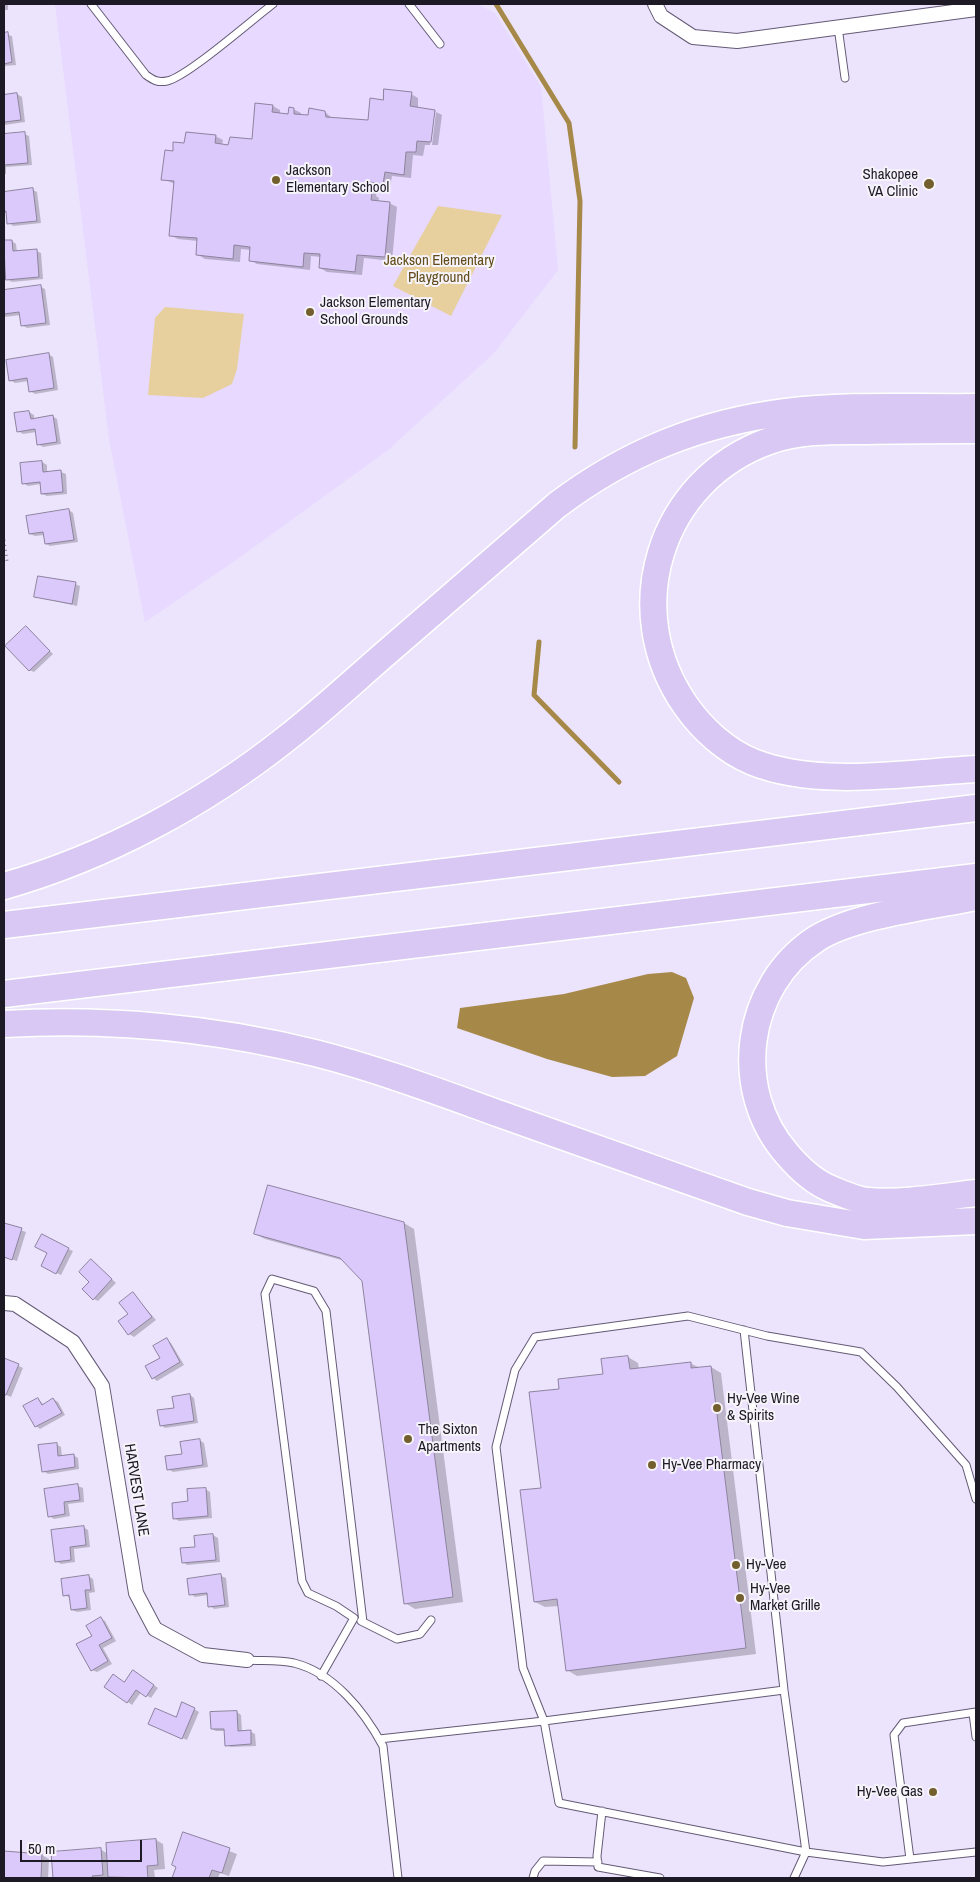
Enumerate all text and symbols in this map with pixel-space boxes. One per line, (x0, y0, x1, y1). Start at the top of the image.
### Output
place label: Jackson Elementary School (286, 162, 389, 197)
place label: Shakopee VA Clinic (863, 166, 918, 201)
marker: Jackson Elementary School (270, 174, 282, 186)
marker: Shakopee VA Clinic (922, 177, 936, 191)
park label: Jackson Elementary Playground (384, 252, 494, 287)
place label: Jackson Elementary School Grounds (320, 294, 431, 329)
marker: Jackson Elementary School Grounds (304, 306, 316, 318)
place label: Hy-Vee Wine & Spirits (727, 1390, 799, 1425)
marker: Hy-Vee Wine & Spirits (711, 1402, 723, 1414)
place label: The Sixton Apartments (418, 1421, 481, 1456)
marker: The Sixton Apartments (402, 1433, 414, 1445)
street label: HARVEST LANE (120, 1442, 152, 1538)
place label: Hy-Vee Pharmacy (662, 1456, 761, 1474)
marker: Hy-Vee Pharmacy (646, 1459, 658, 1471)
place label: Hy-Vee (746, 1556, 786, 1574)
marker: Hy-Vee (730, 1559, 742, 1571)
place label: Hy-Vee Market Grille (750, 1580, 820, 1615)
marker: Hy-Vee Market Grille (734, 1592, 746, 1604)
place label: Hy-Vee Gas (857, 1783, 923, 1801)
marker: Hy-Vee Gas (927, 1786, 939, 1798)
scale bar (22, 1830, 145, 1862)
text: 50 m (28, 1838, 55, 1859)

